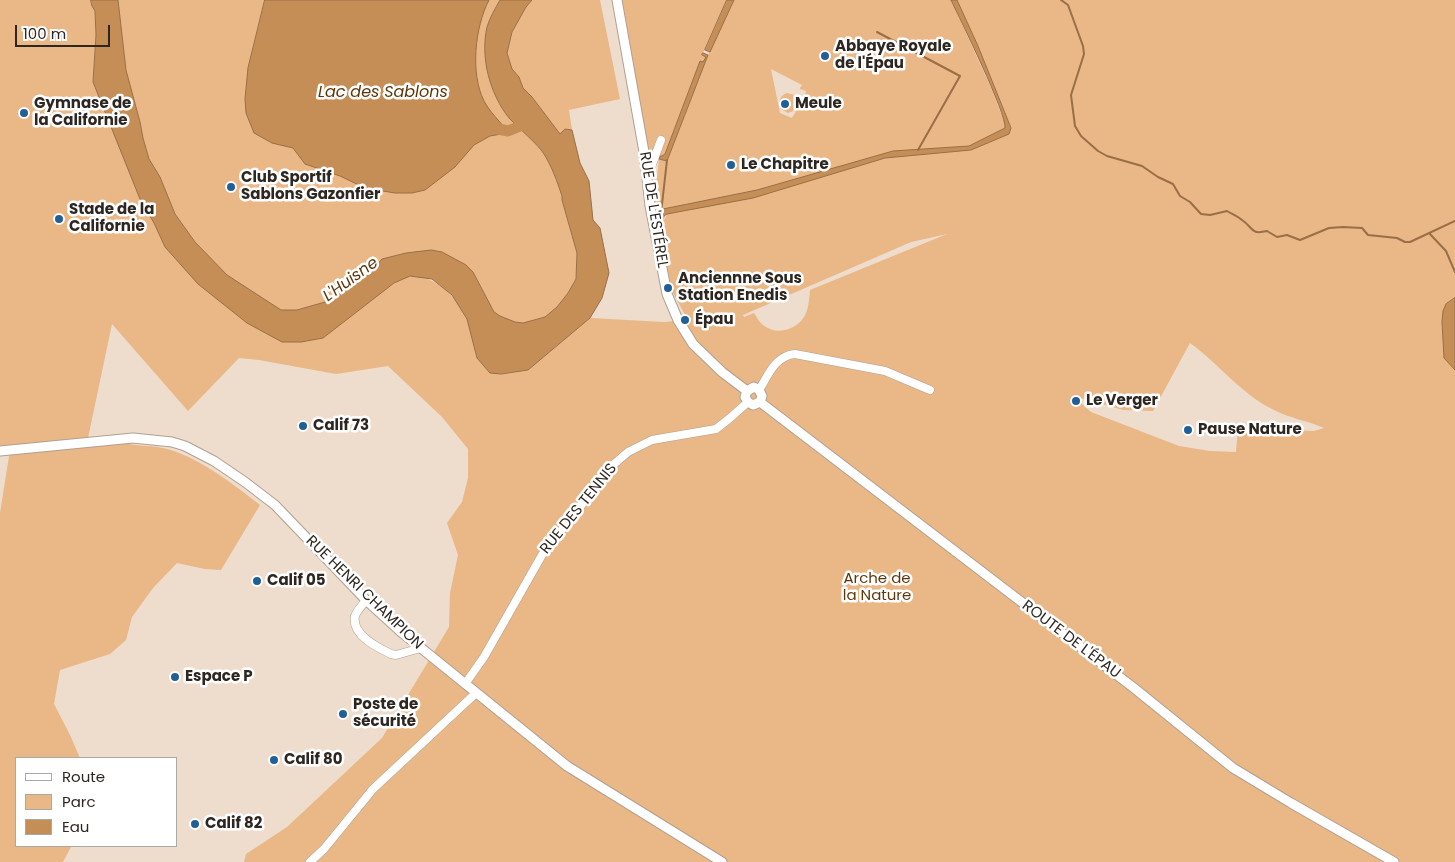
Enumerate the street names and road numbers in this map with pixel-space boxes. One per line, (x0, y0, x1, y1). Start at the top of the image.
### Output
street label: RUE DE L'ESTÉREL (635, 150, 671, 270)
street label: RUE DES TENNIS (537, 460, 621, 558)
street label: RUE HENRI CHAMPION (302, 532, 426, 654)
street label: ROUTE DE L'ÉPAU (1018, 597, 1124, 683)

